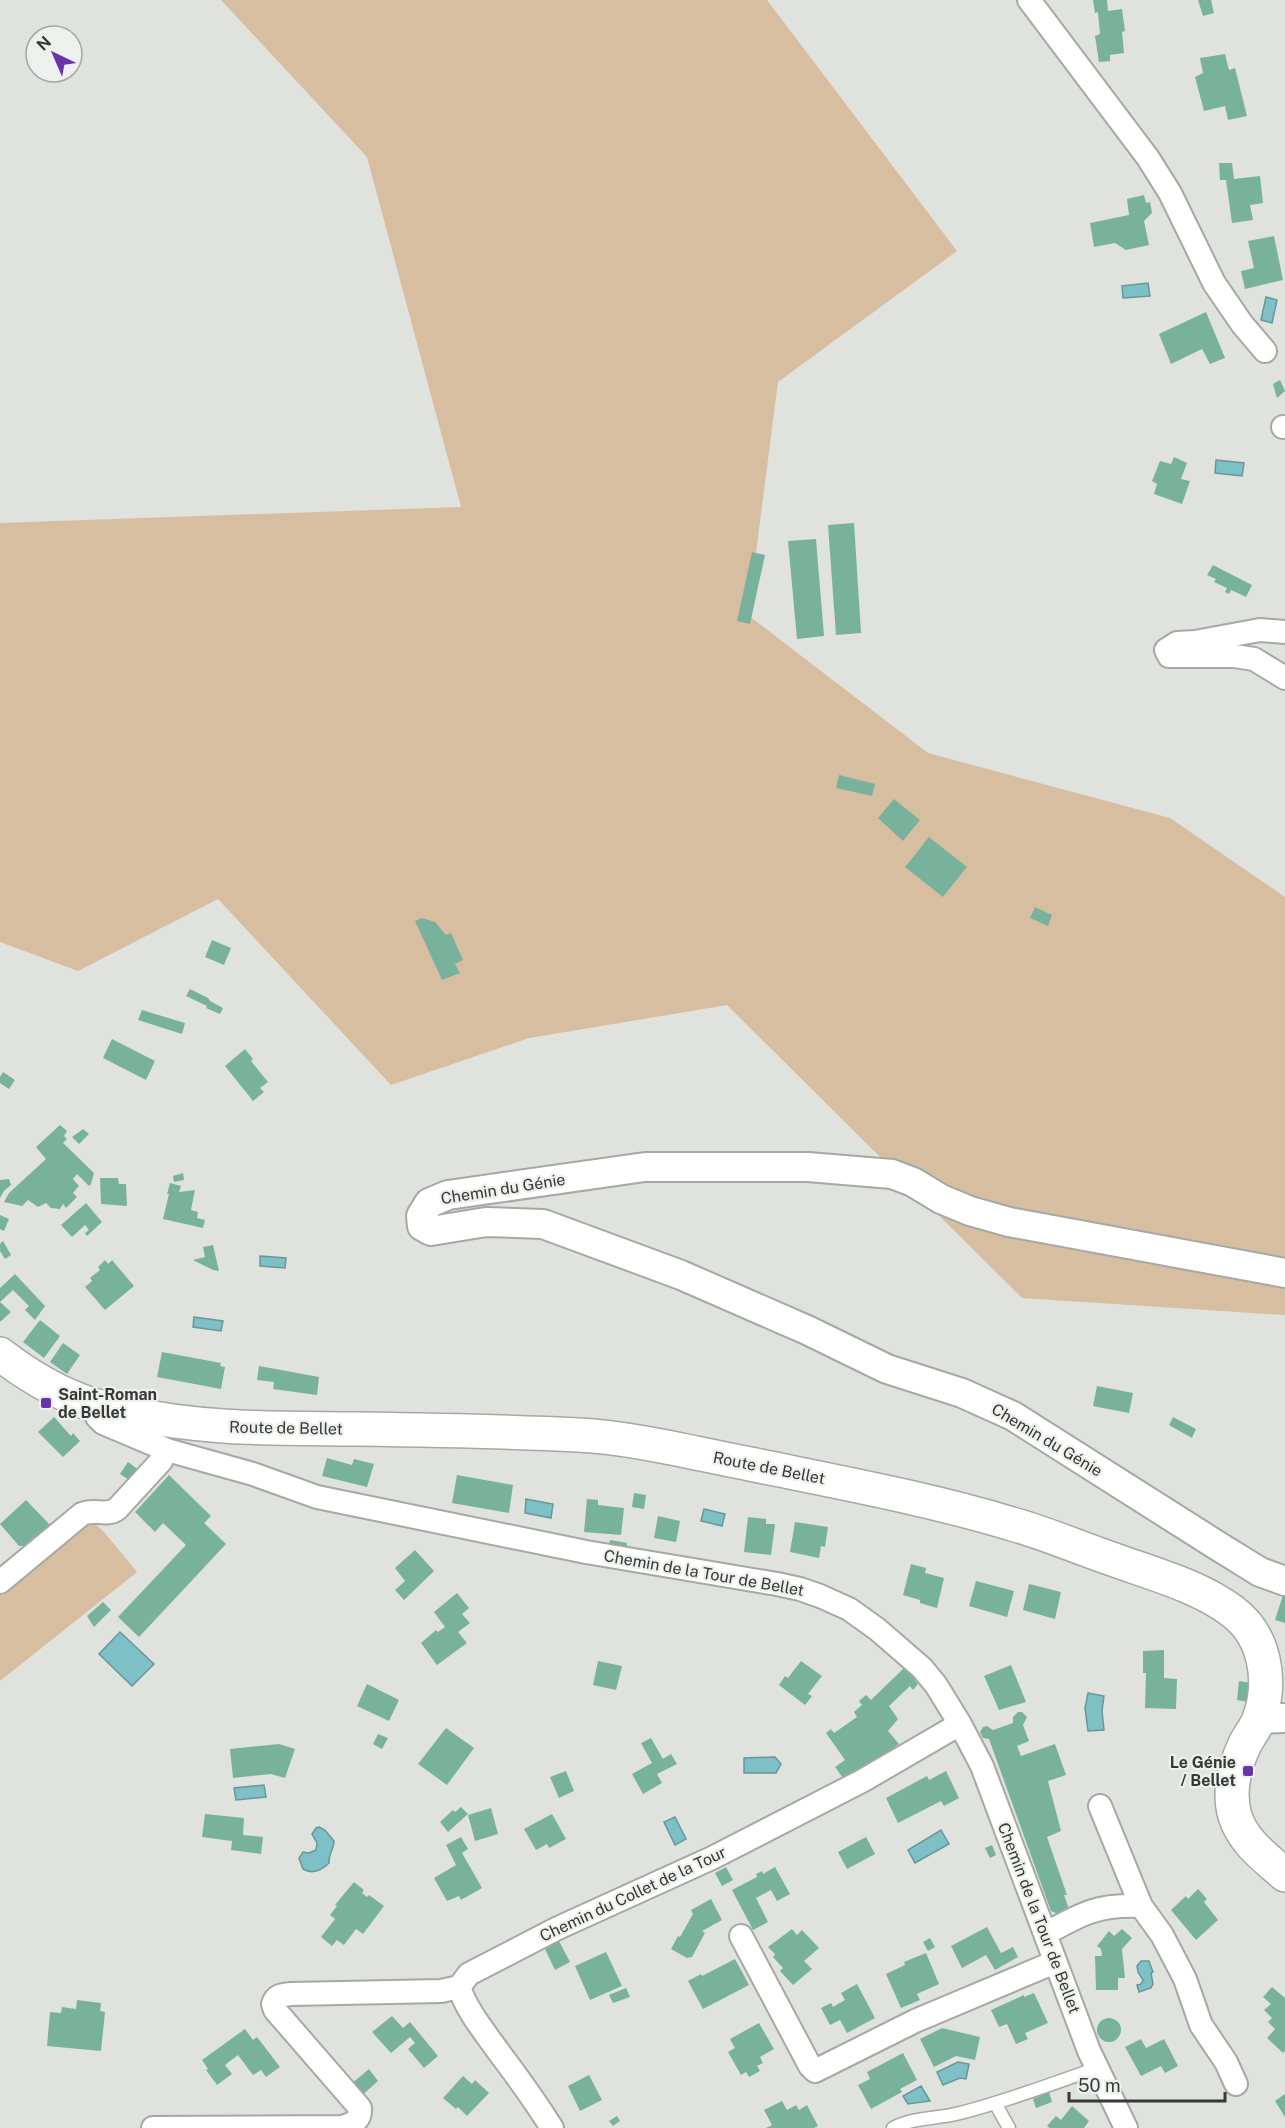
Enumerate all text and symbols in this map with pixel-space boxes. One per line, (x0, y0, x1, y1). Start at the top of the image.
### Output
north arrow (24, 24, 84, 84)
text: N (33, 32, 55, 55)
street label: Chemin du Génie (439, 1170, 567, 1208)
place label: Saint-Roman de Bellet (58, 1385, 157, 1422)
marker: Saint-Roman de Bellet (39, 1396, 53, 1410)
street label: Chemin du Génie (988, 1399, 1106, 1481)
street label: Route de Bellet (229, 1418, 343, 1438)
street label: Route de Bellet (711, 1448, 827, 1488)
street label: Chemin de la Tour de Bellet (602, 1546, 806, 1600)
place label: Le Génie / Bellet (1170, 1753, 1236, 1790)
marker: Le Génie / Bellet (1241, 1764, 1255, 1778)
street label: Chemin de la Tour de Bellet (994, 1820, 1084, 2016)
street label: Chemin du Collet de la Tour (537, 1842, 729, 1946)
scale bar (1069, 2065, 1225, 2103)
text: 50 m (1078, 2075, 1121, 2096)

